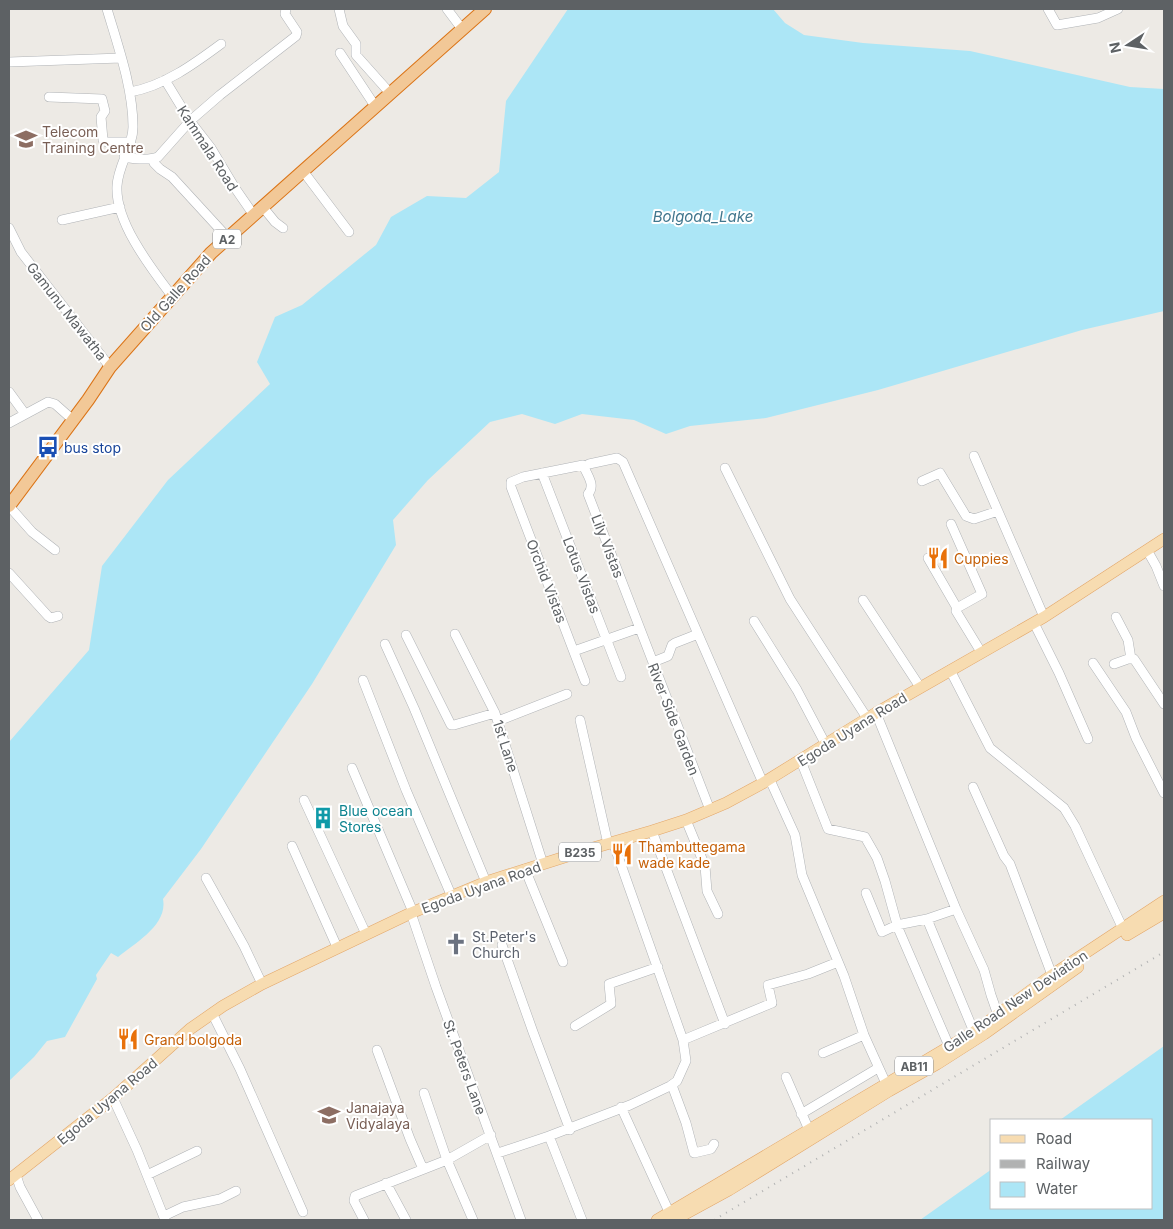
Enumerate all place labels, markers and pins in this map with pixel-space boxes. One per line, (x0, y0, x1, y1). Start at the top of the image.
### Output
place label: Telecom Training Centre (42, 123, 144, 156)
school or university icon: Telecom Training Centre (13, 126, 39, 152)
bus stop icon: bus stop (35, 434, 61, 460)
place label: bus stop (64, 439, 121, 456)
restaurant icon: Cuppies (925, 545, 951, 571)
place label: Cuppies (954, 550, 1009, 567)
place label: Blue ocean Stores (339, 802, 413, 835)
building icon: Blue ocean Stores (310, 805, 336, 831)
place label: Thambuttegama wade kade (638, 838, 746, 871)
restaurant icon: Thambuttegama wade kade (609, 841, 635, 867)
place label: St.Peter's Church (472, 928, 536, 961)
church icon: St.Peter's Church (443, 931, 469, 957)
restaurant icon: Grand bolgoda (115, 1026, 141, 1052)
place label: Grand bolgoda (144, 1031, 242, 1048)
place label: Janajaya Vidyalaya (346, 1099, 410, 1132)
school or university icon: Janajaya Vidyalaya (316, 1102, 342, 1128)

